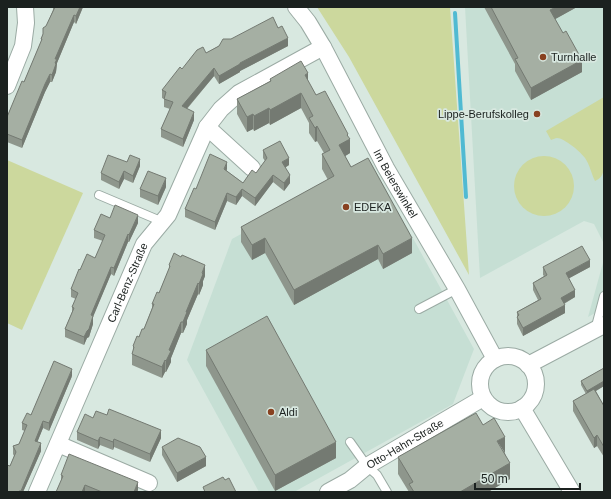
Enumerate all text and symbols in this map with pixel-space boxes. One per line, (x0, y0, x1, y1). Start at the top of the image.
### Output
place label: Turnhalle (551, 51, 596, 63)
marker: Turnhalle (538, 52, 548, 62)
place label: Lippe-Berufskolleg (438, 108, 529, 120)
marker: Lippe-Berufskolleg (532, 109, 542, 119)
street label: Im Beierswinkel (371, 147, 420, 220)
place label: EDEKA (354, 201, 392, 213)
marker: EDEKA (341, 202, 351, 212)
street label: Carl-Benz-Straße (105, 241, 150, 324)
place label: Aldi (279, 406, 297, 418)
marker: Aldi (266, 407, 276, 417)
street label: Otto-Hahn-Straße (364, 416, 446, 471)
scale bar (475, 465, 580, 491)
text: 50 m (481, 472, 508, 486)

